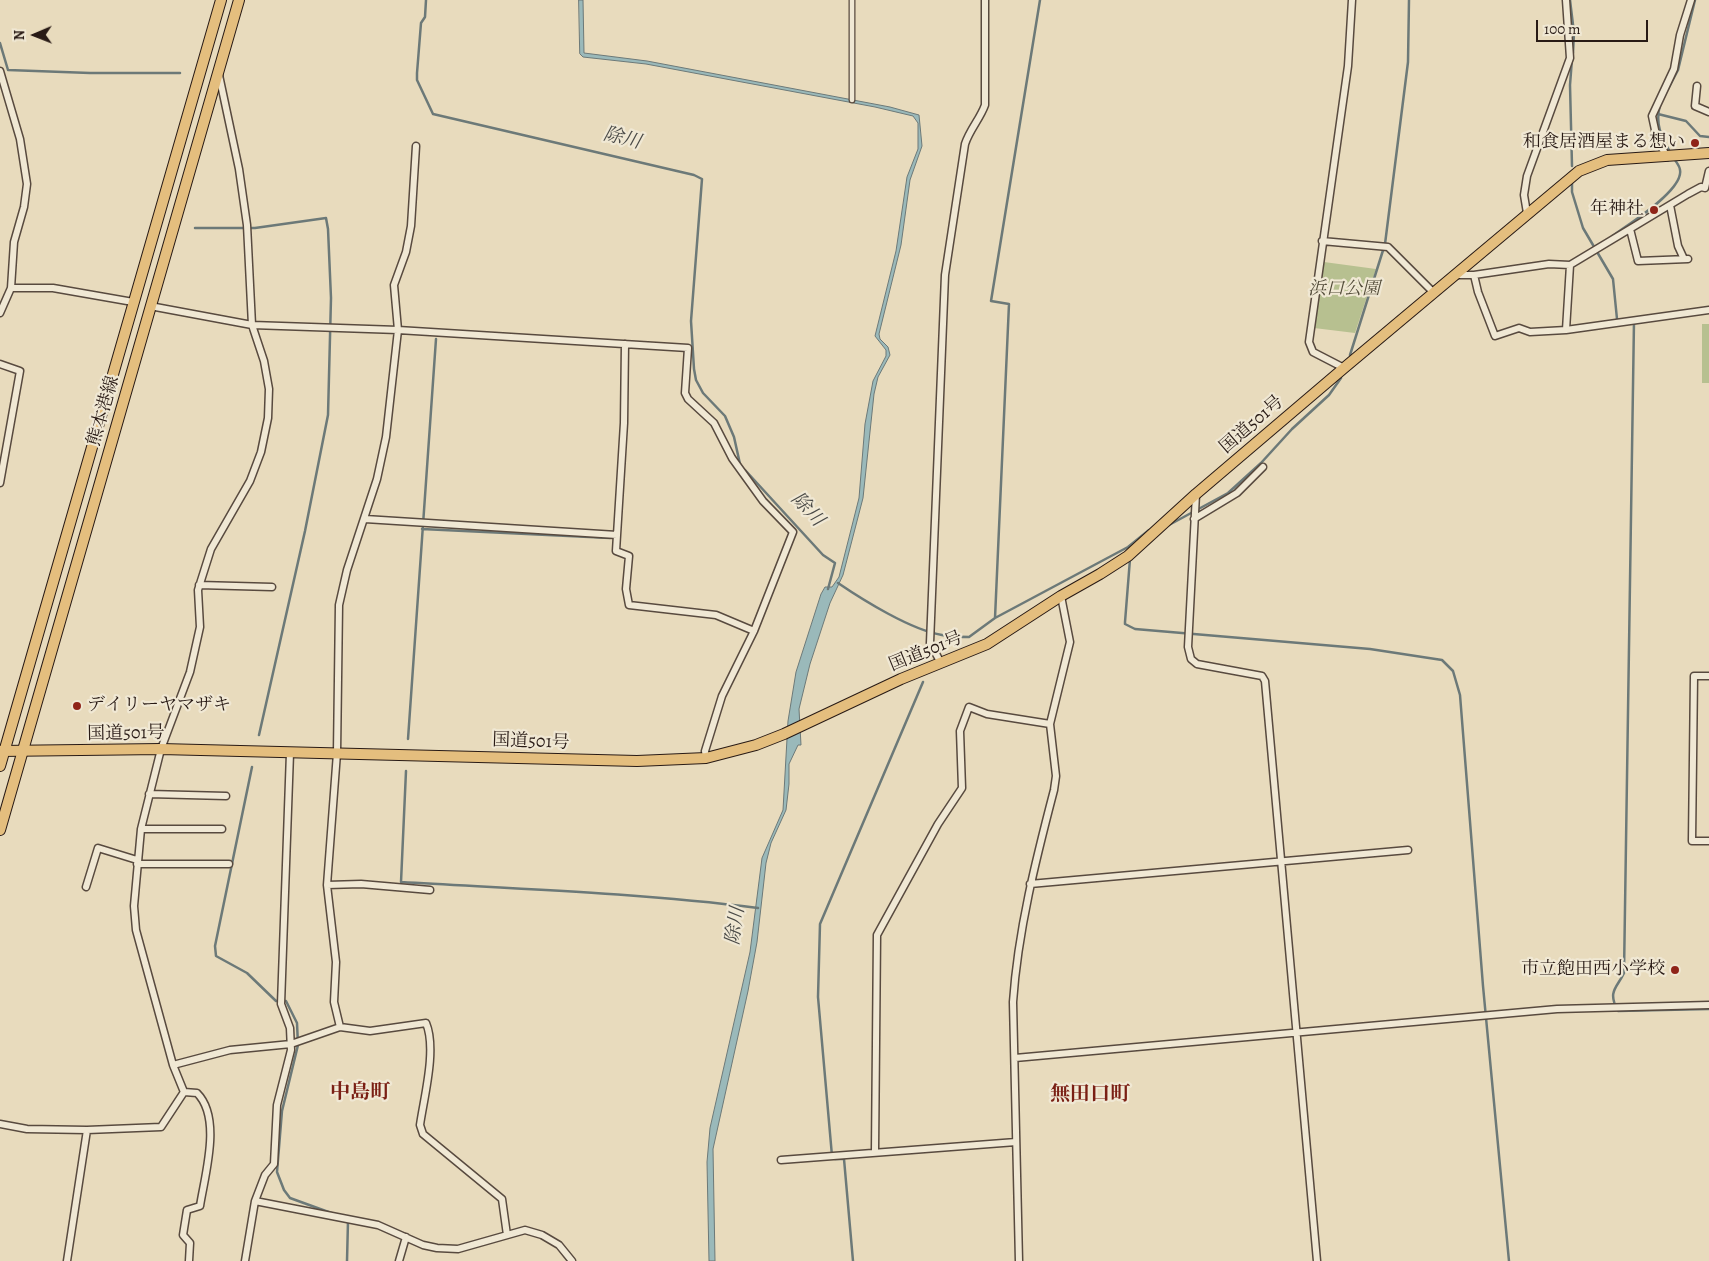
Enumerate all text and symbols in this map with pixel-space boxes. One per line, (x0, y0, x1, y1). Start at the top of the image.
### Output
north arrow (10, 10, 60, 60)
scale bar (1539, 10, 1652, 42)
text: 100 m (1544, 19, 1581, 39)
text: N (10, 30, 29, 41)
water label: 除川 (601, 123, 643, 155)
place label: 和食居酒屋まる想い (1523, 132, 1685, 154)
marker: 和食居酒屋まる想い (1689, 137, 1701, 149)
place label: 年神社 (1590, 199, 1644, 221)
marker: 年神社 (1648, 204, 1660, 216)
park label: 浜口公園 (1308, 279, 1380, 301)
street label: 熊本港線 (84, 373, 124, 449)
street label: 国道501号 (1216, 391, 1288, 459)
water label: 除川 (786, 488, 828, 532)
street label: 国道501号 (886, 627, 966, 677)
place label: デイリーヤマザキ (87, 695, 231, 717)
marker: デイリーヤマザキ (71, 700, 83, 712)
street label: 国道501号 (87, 723, 165, 745)
street label: 国道501号 (492, 730, 570, 754)
water label: 除川 (722, 906, 750, 946)
place label: 市立飽田西小学校 (1521, 959, 1665, 981)
marker: 市立飽田西小学校 (1669, 964, 1681, 976)
district label: 中島町 (330, 1081, 390, 1105)
district label: 無田口町 (1050, 1083, 1130, 1107)

